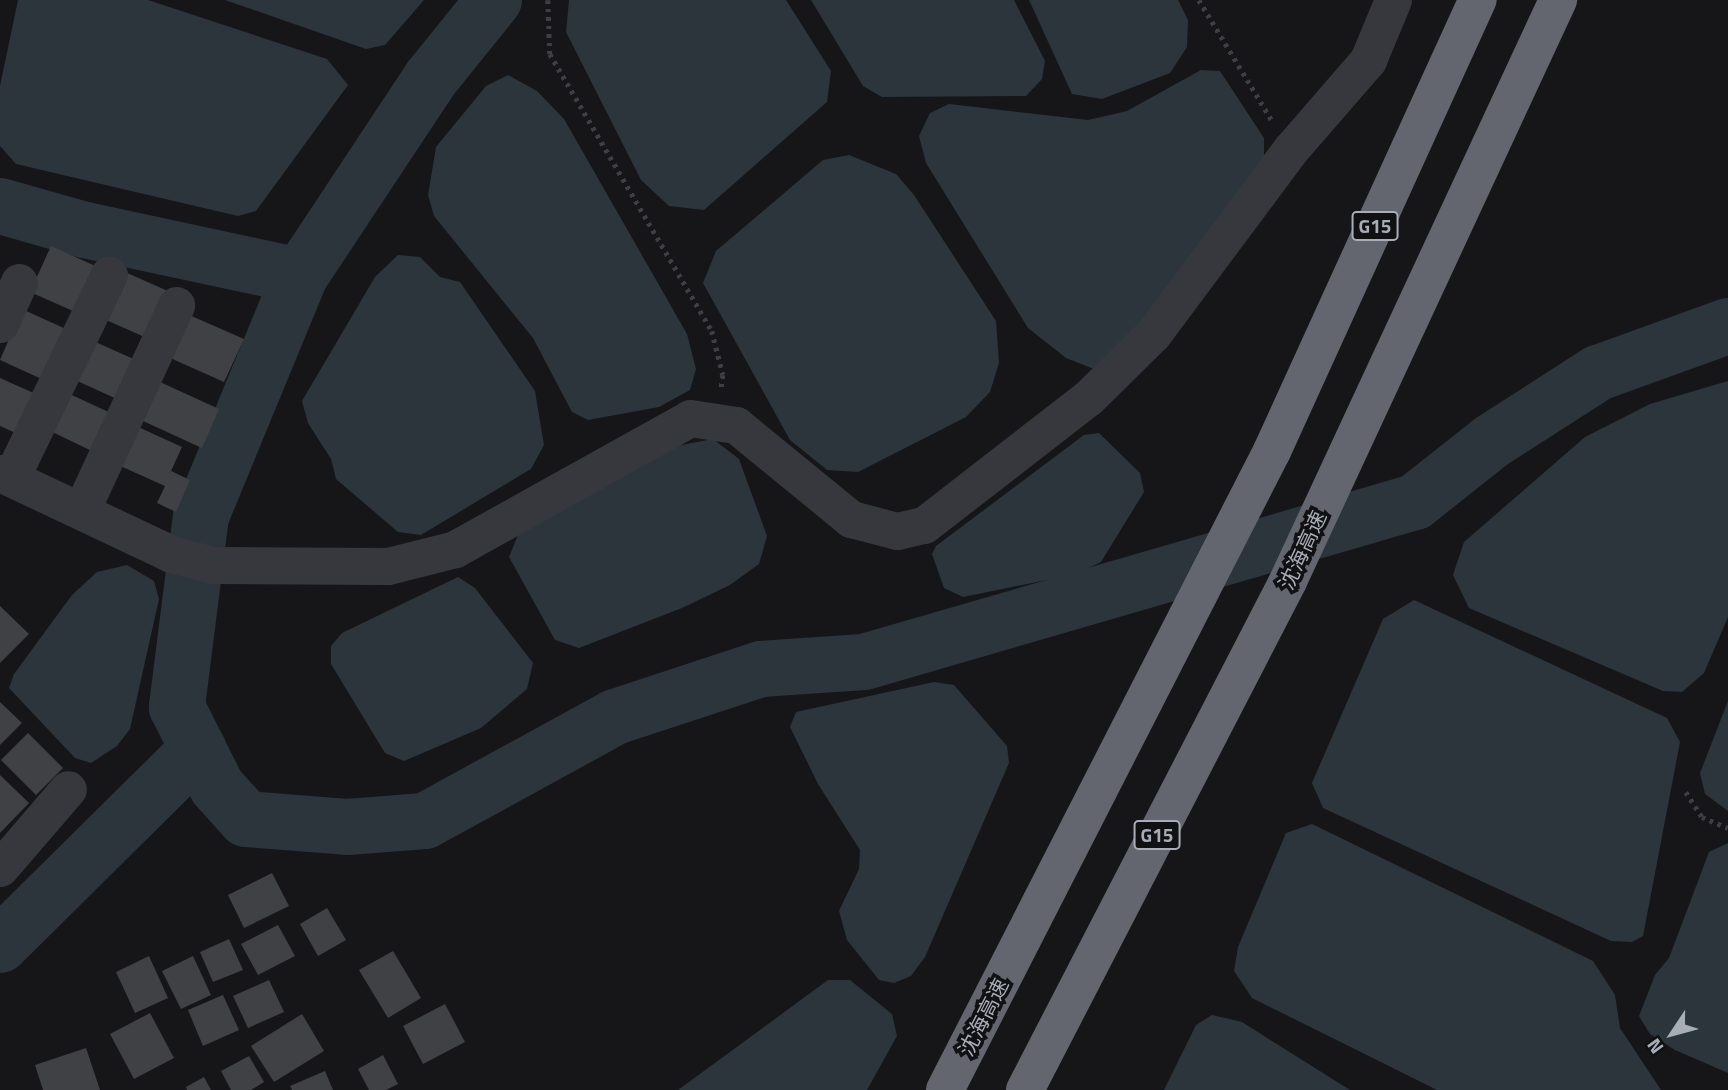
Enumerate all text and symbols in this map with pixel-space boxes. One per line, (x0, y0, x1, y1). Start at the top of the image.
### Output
road number: G15 (1350, 210, 1400, 242)
street label: 沈海高速 (1273, 507, 1331, 593)
road number: G15 (1132, 820, 1182, 850)
street label: 沈海高速 (953, 974, 1013, 1060)
north arrow (1637, 999, 1707, 1069)
text: N (1639, 1033, 1670, 1060)

